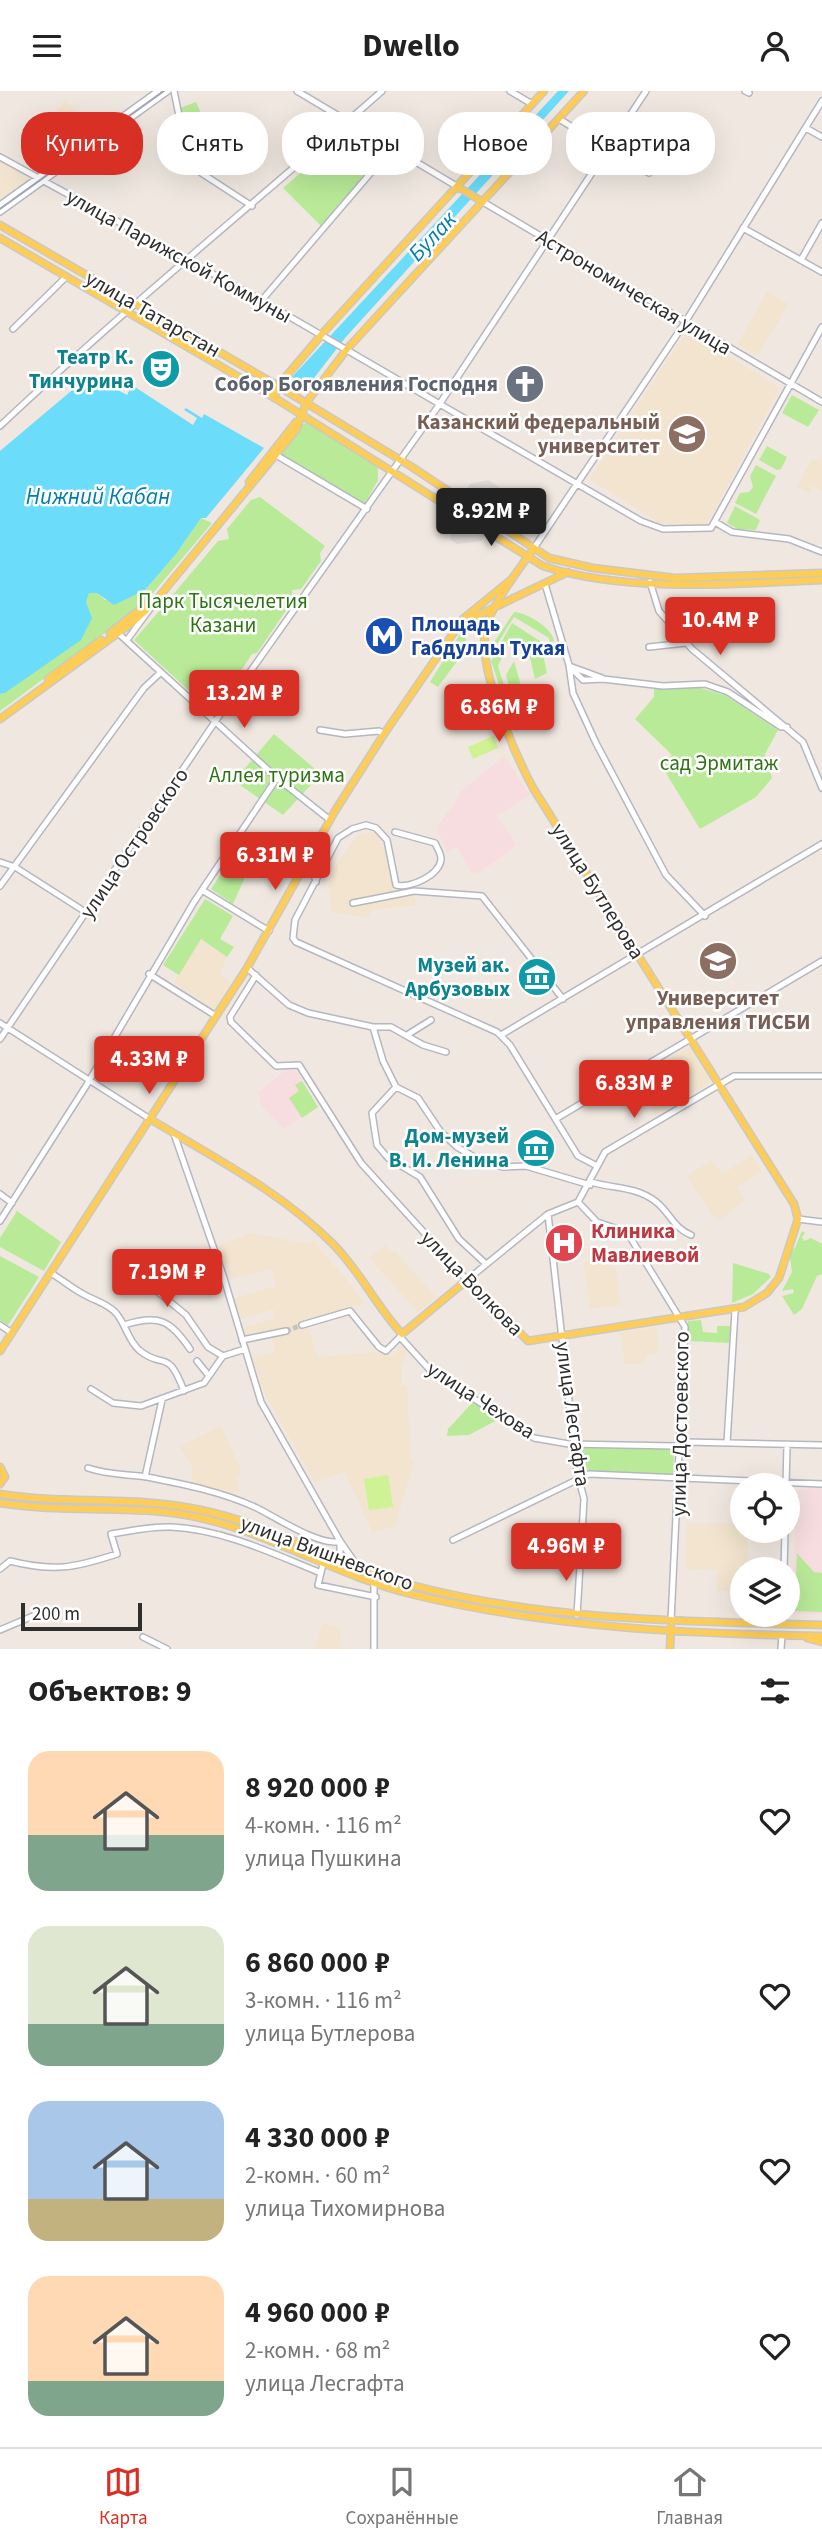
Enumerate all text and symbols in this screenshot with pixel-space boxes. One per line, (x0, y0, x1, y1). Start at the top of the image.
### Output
text: Dwello (362, 23, 460, 69)
icon: menu (28, 27, 66, 65)
icon: person (756, 27, 794, 65)
chip: Купить (21, 112, 143, 175)
chip: Снять (157, 112, 268, 175)
chip: Фильтры (282, 112, 424, 175)
chip: Новое (438, 112, 552, 175)
chip: Квартира (566, 112, 715, 175)
street label: улица Парижской Коммуны (61, 181, 297, 331)
water label: Булак (401, 203, 465, 269)
street label: Астрономическая улица (531, 222, 737, 362)
street label: улица Татарстан (80, 263, 226, 365)
place label: Театр К. Тинчурина (29, 342, 134, 396)
theatre icon: Театр К. Тинчурина (140, 348, 182, 390)
church icon: Собор Богоявления Господня (504, 363, 546, 405)
place label: Собор Богоявления Господня (215, 369, 498, 399)
place label: Казанский федеральный университет (417, 407, 660, 461)
school or university icon: Казанский федеральный университет (666, 413, 708, 455)
water label: Нижний Кабан (26, 480, 170, 513)
pin: 8.92M ₽ (426, 489, 556, 548)
text: 8.92M ₽ (452, 494, 530, 527)
park label: Парк Тысячелетия Казани (138, 586, 308, 640)
pin: 10.4M ₽ (655, 597, 785, 657)
text: 10.4M ₽ (681, 603, 759, 636)
place label: Площадь Габдуллы Тукая (411, 609, 565, 663)
metro station icon: Площадь Габдуллы Тукая (363, 615, 405, 657)
pin: 13.2M ₽ (179, 671, 309, 730)
text: 13.2M ₽ (205, 676, 283, 709)
pin: 6.86M ₽ (434, 685, 564, 744)
text: 6.86M ₽ (460, 690, 538, 723)
park label: сад Эрмитаж (660, 748, 779, 778)
park label: Аллея туризма (209, 760, 345, 790)
street label: улица Островского (72, 762, 196, 924)
street label: улица Бутлерова (544, 817, 652, 965)
pin: 6.31M ₽ (210, 833, 340, 892)
text: 6.31M ₽ (236, 838, 314, 871)
school or university icon: Университет управления ТИСБИ (697, 940, 739, 982)
place label: Музей ак. Арбузовых (404, 950, 510, 1004)
museum icon: Музей ак. Арбузовых (516, 956, 558, 998)
place label: Университет управления ТИСБИ (626, 983, 810, 1037)
pin: 4.33M ₽ (84, 1037, 214, 1096)
text: 4.33M ₽ (110, 1042, 188, 1075)
pin: 6.83M ₽ (569, 1061, 699, 1120)
text: 6.83M ₽ (595, 1066, 673, 1099)
place label: Дом-музей В. И. Ленина (389, 1121, 509, 1175)
museum icon: Дом-музей В. И. Ленина (515, 1127, 557, 1169)
place label: Клиника Мавлиевой (591, 1216, 699, 1270)
hospital icon: Клиника Мавлиевой (543, 1222, 585, 1264)
street label: улица Волкова (414, 1223, 530, 1343)
pin: 7.19M ₽ (102, 1249, 232, 1309)
text: 7.19M ₽ (128, 1255, 206, 1288)
street label: улица Достоевского (663, 1331, 697, 1517)
street label: улица Лесгафта (548, 1340, 598, 1488)
street label: улица Чехова (421, 1354, 541, 1446)
map controls (730, 1473, 800, 1627)
button: locate (730, 1473, 800, 1543)
street label: улица Вишневского (236, 1508, 418, 1598)
pin: 4.96M ₽ (501, 1523, 631, 1583)
text: 4.96M ₽ (527, 1529, 605, 1562)
button: layers (730, 1557, 800, 1627)
scale bar (21, 1600, 142, 1632)
text: 200 m (32, 1601, 80, 1628)
text: Объектов: 9 (28, 1670, 192, 1713)
icon: filters (756, 1672, 794, 1710)
text: 8 920 000 ₽ (245, 1766, 390, 1809)
icon: home (84, 1779, 168, 1863)
icon: heart (756, 1802, 794, 1840)
text: 4-комн. · 116 m² (245, 1809, 402, 1842)
text: улица Пушкина (245, 1842, 402, 1875)
text: 6 860 000 ₽ (245, 1941, 390, 1984)
icon: home (84, 1954, 168, 2038)
icon: heart (756, 1977, 794, 2015)
text: 3-комн. · 116 m² (245, 1984, 402, 2017)
text: улица Бутлерова (245, 2017, 415, 2050)
text: 4 330 000 ₽ (245, 2116, 390, 2159)
icon: home (84, 2129, 168, 2213)
icon: heart (756, 2152, 794, 2190)
text: 2-комн. · 60 m² (245, 2159, 390, 2192)
text: улица Тихомирнова (245, 2192, 445, 2225)
text: 4 960 000 ₽ (245, 2291, 390, 2334)
icon: home (84, 2304, 168, 2388)
icon: heart (756, 2327, 794, 2365)
text: 2-комн. · 68 m² (245, 2334, 390, 2367)
text: улица Лесгафта (245, 2367, 405, 2400)
tab: Карта (99, 2463, 148, 2532)
tab: Сохранённые (346, 2463, 458, 2532)
tab: Главная (656, 2463, 723, 2532)

